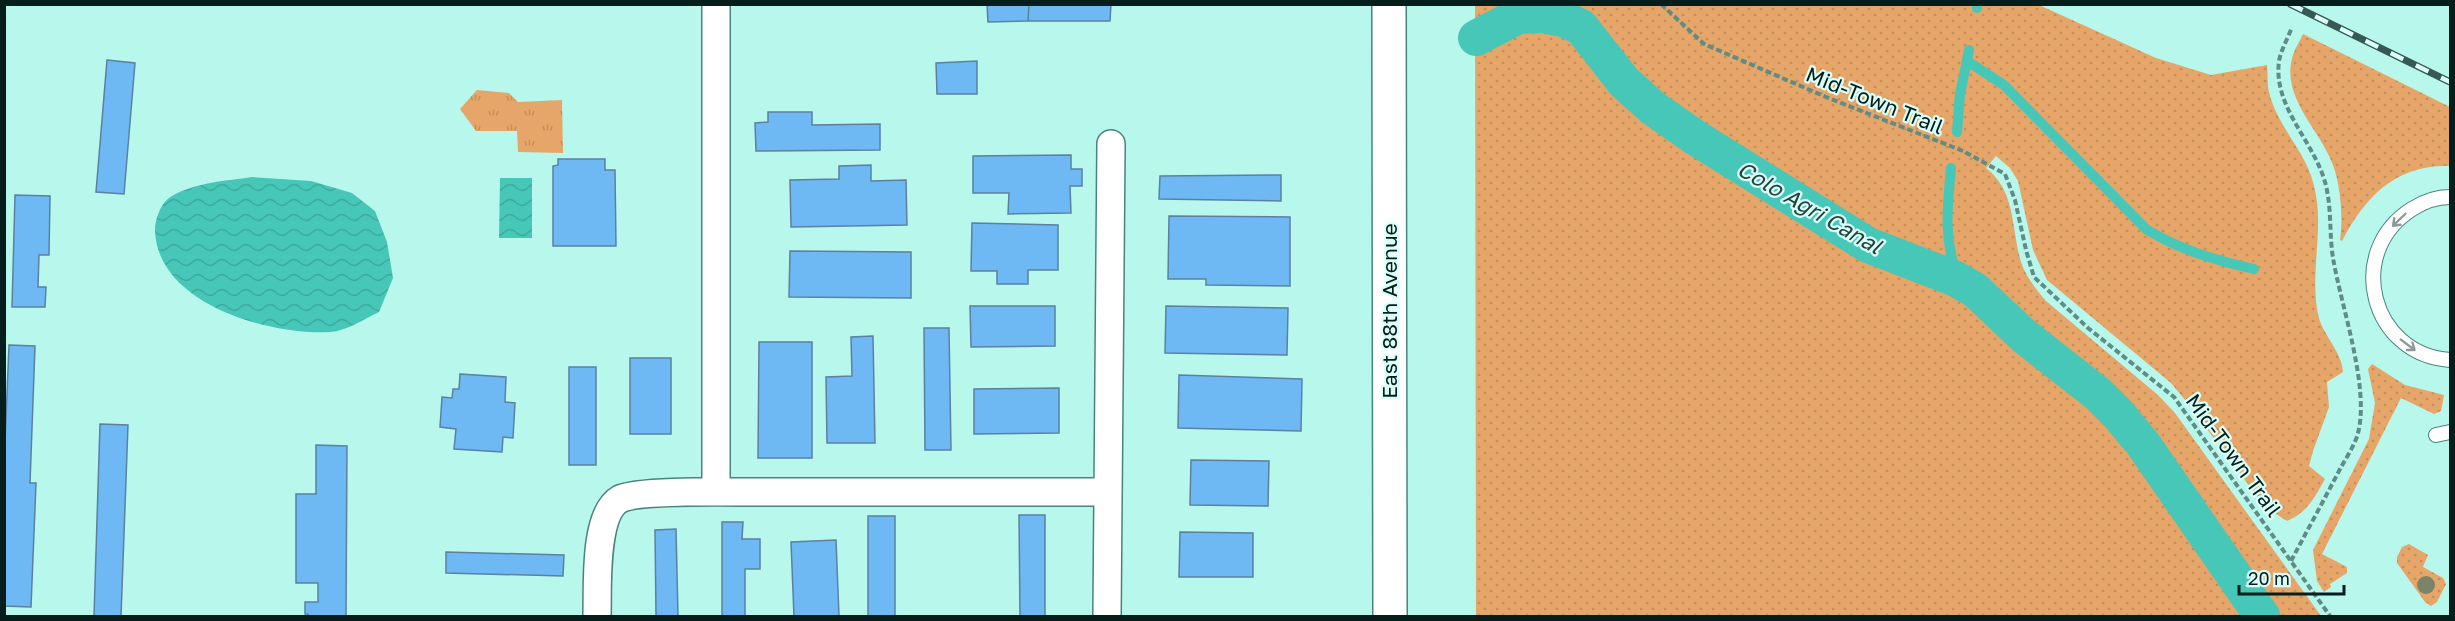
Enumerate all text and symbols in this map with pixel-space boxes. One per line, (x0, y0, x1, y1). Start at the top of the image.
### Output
street label: Mid-Town Trail (1802, 61, 1948, 139)
water label: Colo Agri Canal (1733, 155, 1888, 260)
one-way arrow (2391, 213, 2406, 227)
street label: East 88th Avenue (1376, 223, 1402, 399)
one-way arrow (2399, 338, 2415, 351)
street label: Mid-Town Trail (2181, 388, 2287, 522)
scale bar (2239, 558, 2344, 596)
text: 20 m (2248, 567, 2290, 589)

